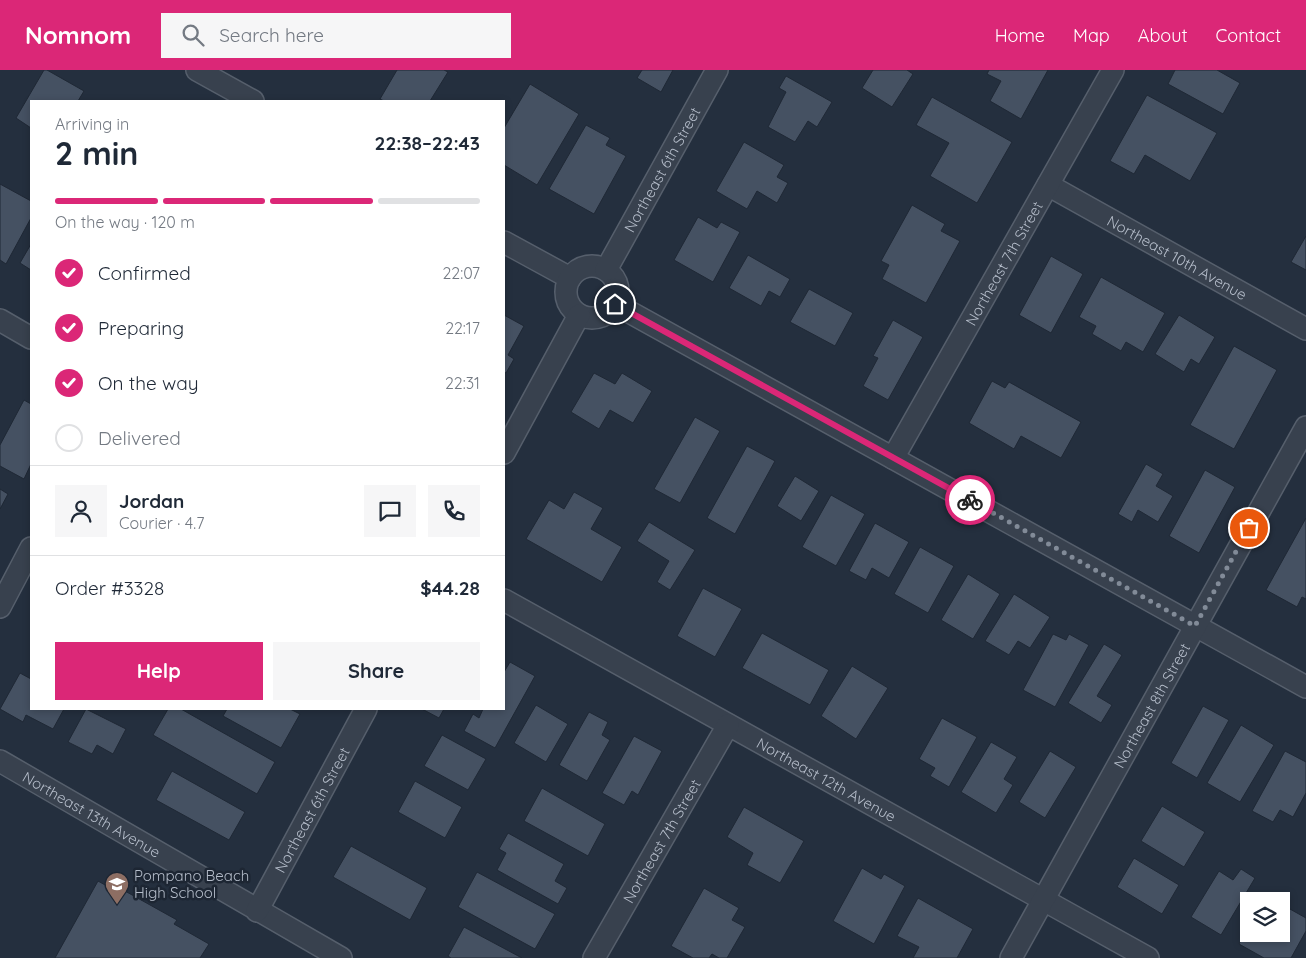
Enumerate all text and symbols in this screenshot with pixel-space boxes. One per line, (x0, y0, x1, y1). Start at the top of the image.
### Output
search box (161, 13, 511, 58)
text: Nomnom (25, 20, 131, 50)
icon: search (179, 21, 207, 49)
text: Search here (219, 23, 324, 47)
text: Home (995, 24, 1045, 47)
text: Map (1073, 24, 1110, 47)
text: About (1138, 24, 1188, 47)
text: Contact (1216, 24, 1281, 47)
street label: Northeast 6th Street (619, 104, 704, 235)
text: Arriving in (55, 114, 129, 134)
text: 22:38–22:43 (375, 131, 480, 155)
text: 2 min (55, 133, 138, 173)
street label: Northeast 7th Street (961, 198, 1046, 329)
street label: Northeast 10th Avenue (1104, 211, 1250, 304)
text: On the way · 120 m (55, 212, 195, 232)
icon: check (55, 259, 83, 287)
text: Confirmed (98, 261, 191, 285)
text: 22:07 (442, 263, 480, 283)
pin (594, 283, 636, 325)
icon: home (601, 290, 629, 318)
icon: check (55, 314, 83, 342)
text: Preparing (98, 316, 184, 340)
text: 22:17 (445, 318, 480, 338)
icon: check (55, 369, 83, 397)
text: On the way (98, 371, 199, 395)
text: 22:31 (445, 373, 480, 393)
text: Delivered (98, 426, 181, 450)
courier (945, 475, 995, 525)
button: person (55, 485, 107, 537)
button: chat (364, 485, 416, 537)
button: phone (428, 485, 480, 537)
icon: bike (956, 486, 984, 514)
text: Jordan (119, 489, 184, 513)
pin (1228, 507, 1270, 549)
text: Courier · 4.7 (119, 513, 204, 533)
icon: bag (1235, 514, 1263, 542)
text: Order #3328 (55, 576, 164, 600)
text: $44.28 (420, 576, 480, 600)
street label: Northeast 8th Street (1109, 639, 1194, 771)
button: Help (55, 642, 263, 700)
button: Share (273, 642, 480, 700)
street label: Northeast 12th Avenue (754, 733, 899, 826)
street label: Northeast 6th Street (270, 744, 353, 876)
street label: Northeast 13th Avenue (20, 767, 164, 861)
street label: Northeast 7th Street (618, 776, 704, 906)
place label: Pompano Beach High School (134, 866, 249, 902)
school or university icon: Pompano Beach High School (104, 871, 130, 905)
map controls (1240, 892, 1290, 942)
button: layers (1240, 892, 1290, 942)

